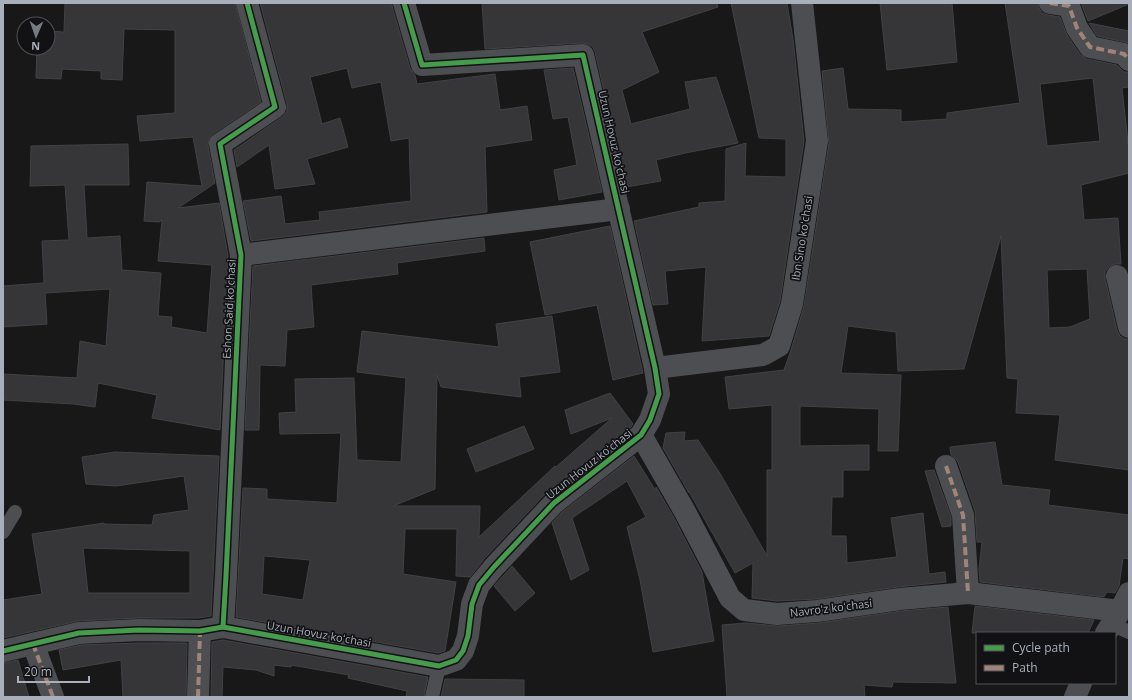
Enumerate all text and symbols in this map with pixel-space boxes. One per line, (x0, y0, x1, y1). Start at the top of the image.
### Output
north arrow (16, 16, 56, 56)
text: N (31, 39, 40, 54)
street label: Uzun Hovuz koʻchasi (595, 89, 634, 195)
street label: Ibn Sino koʻchasi (787, 195, 816, 281)
street label: Eshon Said koʻchasi (218, 259, 239, 359)
street label: Uzun Hovuz koʻchasi (543, 425, 635, 502)
street label: Navroʻz koʻchasi (789, 595, 873, 620)
street label: Uzun Hovuz koʻchasi (266, 617, 372, 650)
legend (976, 632, 1116, 684)
text: Cycle path (1012, 639, 1070, 656)
scale bar (18, 658, 89, 684)
text: Path (1012, 659, 1038, 676)
text: 20 m (24, 663, 52, 680)

